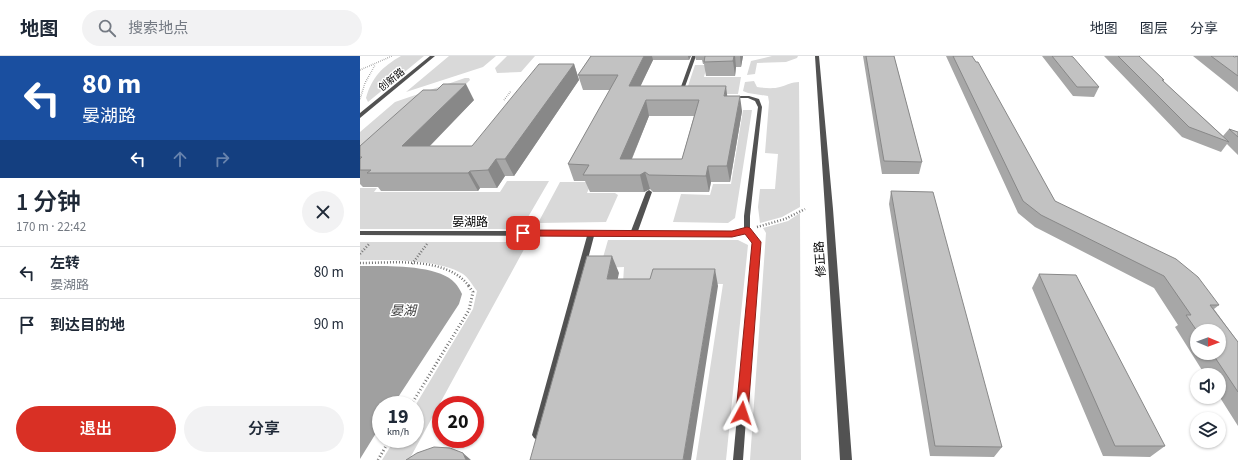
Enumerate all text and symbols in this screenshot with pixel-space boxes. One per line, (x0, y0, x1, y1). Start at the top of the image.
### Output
search box (82, 10, 362, 46)
text: 地图 (20, 16, 58, 43)
icon: search (96, 17, 118, 39)
text: 搜索地点 (128, 18, 188, 39)
text: 地图 (1090, 19, 1118, 39)
text: 图层 (1140, 19, 1168, 39)
text: 分享 (1190, 19, 1218, 39)
text: 80 m (82, 64, 141, 104)
street label: 创新路 (376, 65, 408, 95)
icon: left (16, 72, 68, 124)
text: 晏湖路 (82, 104, 136, 129)
icon: left (127, 148, 149, 170)
icon: ahead (169, 148, 191, 170)
icon: right (211, 148, 233, 170)
text: 1 分钟 (16, 185, 81, 220)
button: close (302, 191, 344, 233)
street label: 晏湖路 (452, 214, 488, 231)
pin (506, 216, 540, 250)
text: 170 m · 22:42 (16, 218, 86, 236)
icon: arrive (512, 222, 534, 244)
street label: 修正路 (811, 240, 830, 278)
text: 左转 (50, 253, 80, 274)
icon: left (16, 262, 38, 284)
text: 80 m (314, 262, 344, 283)
text: 晏湖路 (50, 276, 89, 294)
water label: 晏湖 (390, 302, 418, 320)
icon: arrive (16, 314, 38, 336)
text: 90 m (314, 314, 344, 335)
text: 到达目的地 (50, 315, 125, 336)
north arrow (1190, 324, 1226, 360)
map controls (1190, 324, 1226, 448)
button: sound (1190, 368, 1226, 404)
position arrow (721, 392, 763, 434)
speed limit sign: 20 (432, 396, 484, 448)
text: 19 (387, 403, 409, 431)
button: 退出 (16, 406, 176, 452)
button: 分享 (184, 406, 344, 452)
button: layers (1190, 412, 1226, 448)
text: km/h (387, 425, 409, 439)

